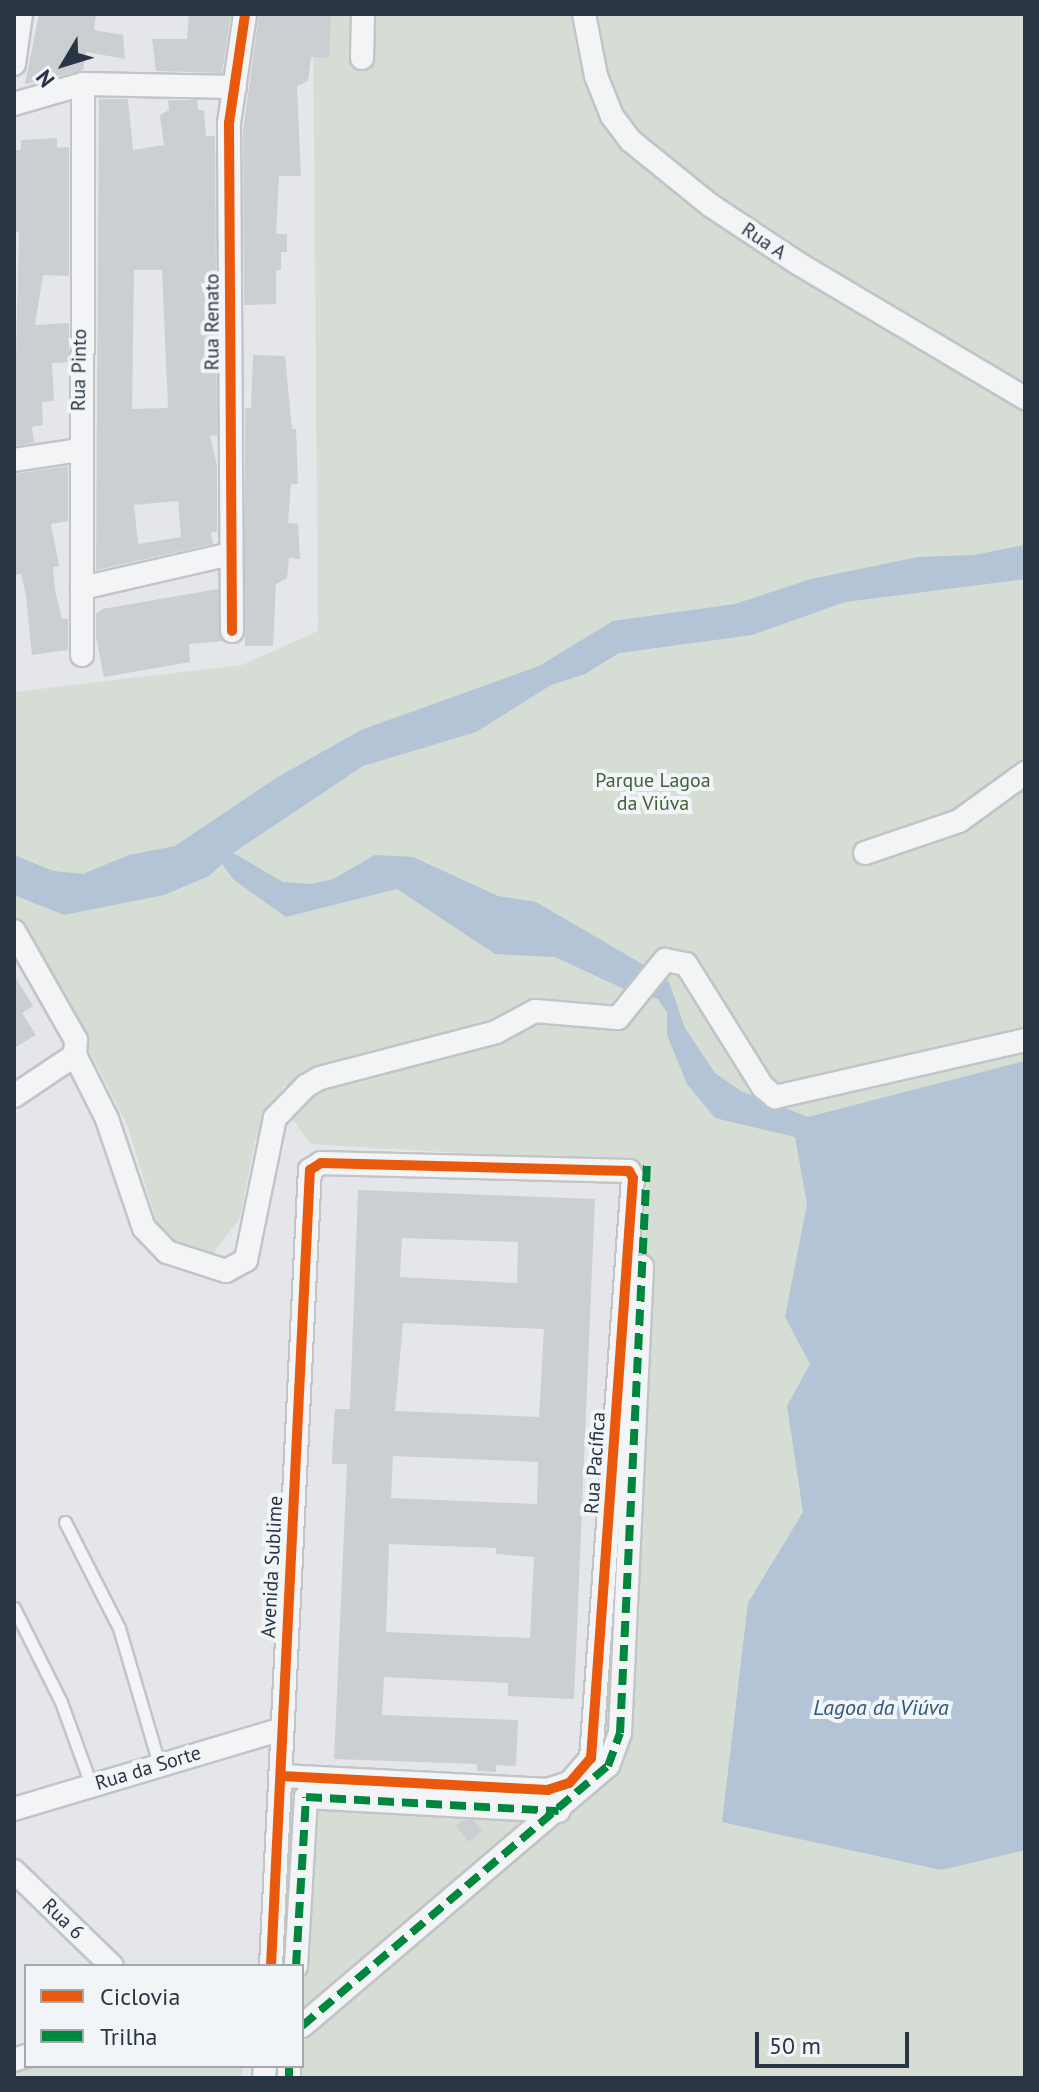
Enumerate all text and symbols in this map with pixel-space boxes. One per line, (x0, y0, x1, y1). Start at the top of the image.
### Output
north arrow (24, 24, 104, 104)
text: N (30, 64, 61, 93)
street label: Rua A (737, 217, 791, 265)
street label: Rua Renato (200, 274, 224, 370)
street label: Rua Pinto (66, 329, 92, 411)
park label: Parque Lagoa da Viúva (595, 769, 711, 816)
street label: Rua Pacífica (579, 1411, 611, 1515)
street label: Avenida Sublime (256, 1495, 288, 1639)
water label: Lagoa da Viúva (813, 1695, 949, 1721)
street label: Rua da Sorte (92, 1741, 204, 1795)
street label: Rua 6 (37, 1893, 89, 1945)
legend (24, 1964, 304, 2068)
text: Ciclovia (100, 1981, 180, 2012)
scale bar (759, 2016, 913, 2066)
text: Trilha (100, 2021, 157, 2052)
text: 50 m (769, 2030, 821, 2061)

